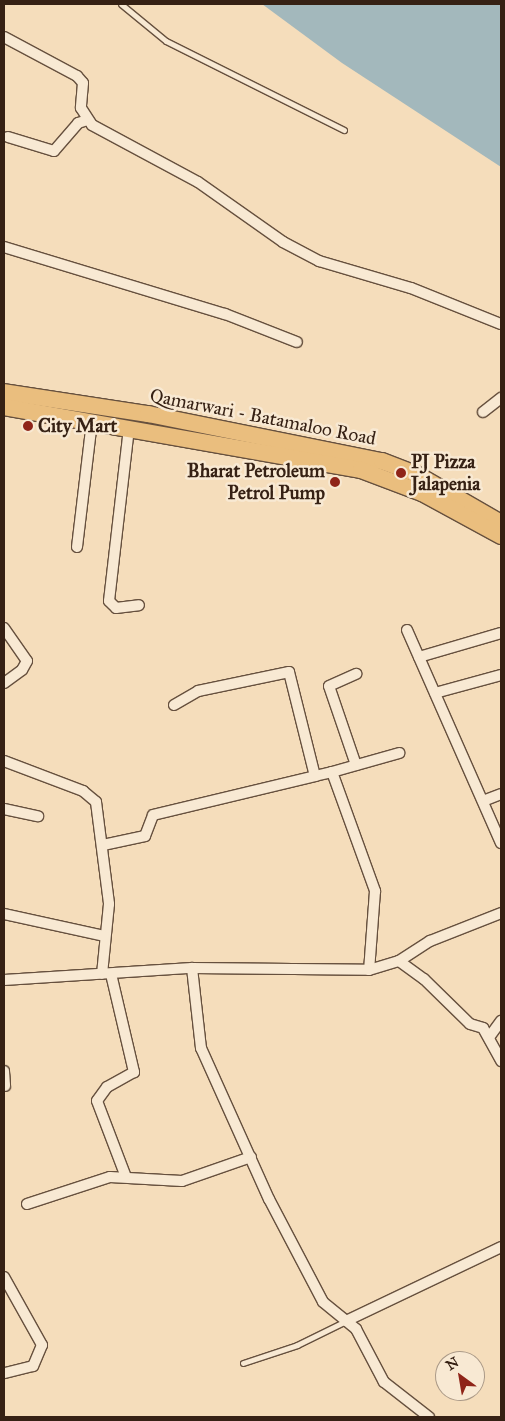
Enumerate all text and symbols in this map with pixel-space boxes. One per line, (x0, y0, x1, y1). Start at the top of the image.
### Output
street label: Qamarwari - Batamaloo Road (148, 384, 378, 450)
place label: City Mart (38, 415, 117, 437)
marker: City Mart (22, 420, 34, 432)
place label: PJ Pizza Jalapenia (411, 451, 480, 495)
place label: Bharat Petroleum Petrol Pump (187, 460, 325, 504)
marker: PJ Pizza Jalapenia (395, 467, 407, 479)
marker: Bharat Petroleum Petrol Pump (329, 476, 341, 488)
north arrow (435, 1351, 485, 1401)
text: N (443, 1353, 462, 1374)

